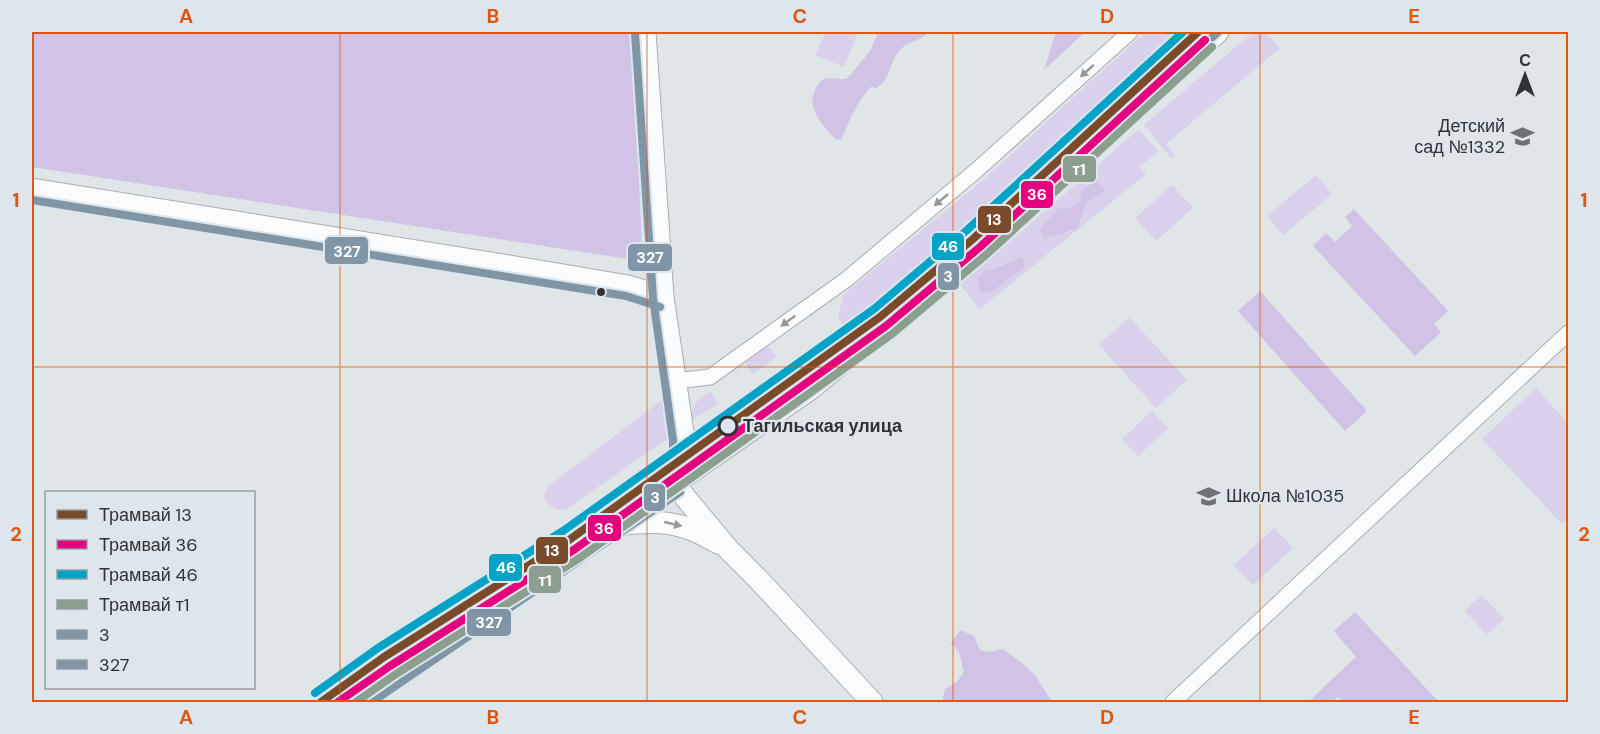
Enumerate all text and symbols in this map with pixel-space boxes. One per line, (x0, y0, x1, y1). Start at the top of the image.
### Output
text: A (179, 3, 193, 29)
text: B (487, 3, 499, 29)
text: C (793, 3, 807, 29)
text: D (1100, 3, 1114, 29)
text: E (1408, 3, 1420, 29)
north arrow (1495, 45, 1555, 105)
text: С (1519, 50, 1531, 71)
one-way arrow (1080, 64, 1095, 77)
place label: Детский сад №1332 (1414, 114, 1505, 159)
school or university icon: Детский сад №1332 (1510, 123, 1536, 149)
line badge: т1 (1062, 155, 1097, 183)
text: т1 (1072, 159, 1086, 180)
line badge: 36 (1020, 180, 1054, 209)
text: 36 (1027, 184, 1047, 205)
text: 1 (12, 187, 20, 213)
text: 1 (1580, 187, 1588, 213)
one-way arrow (934, 193, 949, 206)
line badge: 13 (977, 205, 1012, 234)
text: 13 (986, 209, 1002, 230)
line badge: 46 (931, 232, 965, 261)
line badge: 327 (324, 236, 369, 265)
text: 46 (938, 236, 958, 257)
text: 327 (333, 241, 361, 262)
line badge: 327 (627, 243, 673, 272)
text: 327 (636, 247, 664, 268)
line badge: 3 (937, 262, 960, 291)
text: 3 (943, 266, 953, 287)
unlabelled marker (595, 286, 607, 298)
one-way arrow (781, 315, 797, 327)
place label: Тагильская улица (743, 414, 903, 438)
marker: Тагильская улица (718, 416, 738, 436)
line badge: 3 (643, 483, 666, 512)
school or university icon: Школа №1035 (1195, 483, 1221, 509)
place label: Школа №1035 (1226, 484, 1344, 508)
text: 3 (650, 487, 660, 508)
legend (45, 491, 255, 689)
text: Трамвай 13 (99, 503, 192, 527)
line badge: 36 (587, 514, 622, 542)
text: 36 (594, 518, 614, 539)
one-way arrow (664, 520, 683, 529)
text: 2 (10, 521, 22, 547)
text: 2 (1578, 521, 1590, 547)
text: Трамвай 36 (99, 533, 198, 557)
line badge: 13 (535, 536, 569, 565)
text: 13 (544, 540, 560, 561)
line badge: 46 (488, 553, 523, 582)
text: 46 (496, 557, 516, 578)
text: Трамвай 46 (99, 563, 198, 587)
line badge: т1 (528, 565, 562, 594)
text: т1 (538, 570, 552, 591)
text: Трамвай т1 (99, 593, 189, 617)
line badge: 327 (466, 608, 512, 637)
text: 327 (475, 612, 503, 633)
text: 3 (99, 623, 110, 647)
text: 327 (99, 653, 129, 677)
text: A (179, 704, 193, 730)
text: B (487, 704, 499, 730)
text: C (793, 704, 807, 730)
text: D (1100, 704, 1114, 730)
text: E (1408, 704, 1420, 730)

